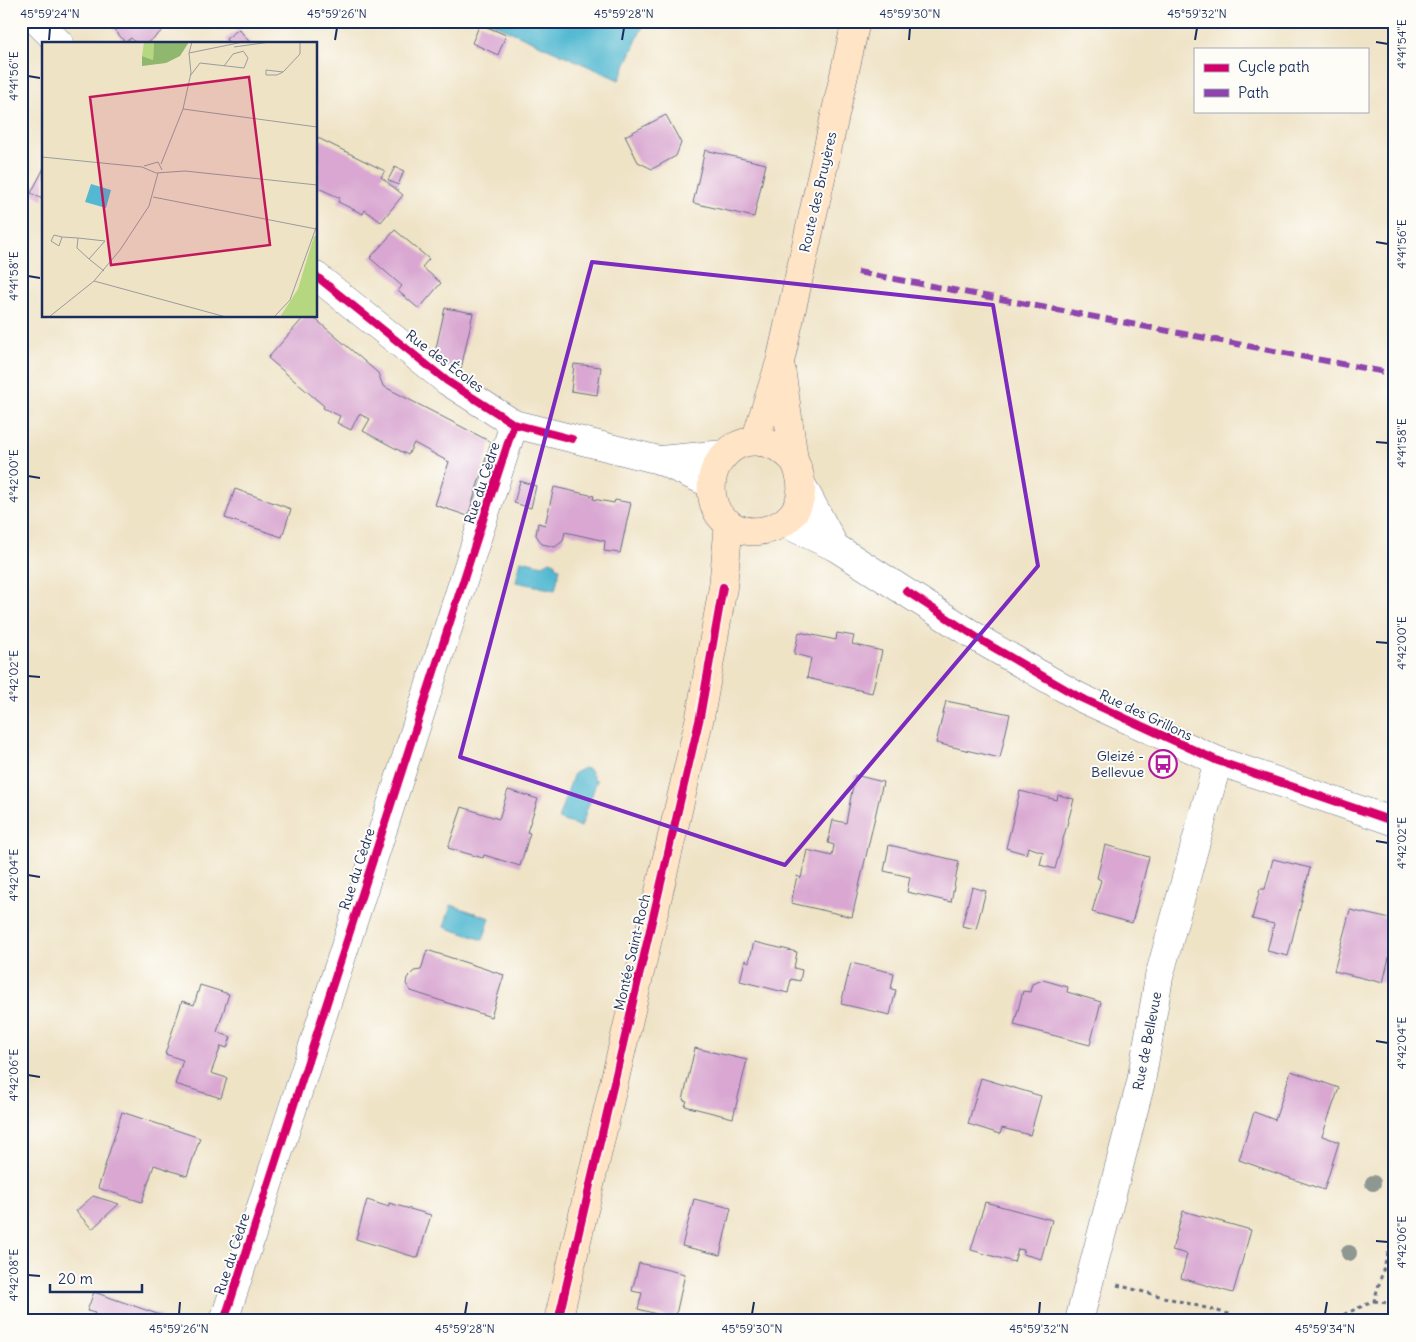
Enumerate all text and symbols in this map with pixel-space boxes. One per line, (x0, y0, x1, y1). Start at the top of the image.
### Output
text: 45°59'24"N (20, 6, 80, 21)
text: 45°59'26"N (307, 6, 367, 21)
text: 45°59'28"N (594, 6, 654, 21)
text: 45°59'30"N (879, 6, 941, 21)
text: 45°59'32"N (1167, 6, 1227, 21)
text: 4°41'54"E (1394, 19, 1409, 69)
inset map (42, 42, 318, 318)
legend (1194, 48, 1368, 112)
text: 4°41'56"E (6, 51, 21, 101)
text: Cycle path (1238, 57, 1310, 76)
text: Path (1238, 83, 1269, 102)
street label: Route des Bruyères (795, 130, 841, 254)
text: 4°41'56"E (1394, 219, 1409, 269)
text: 4°41'58"E (6, 251, 21, 301)
street label: Rue des Écoles (402, 326, 488, 396)
text: 4°41'58"E (1394, 418, 1409, 468)
street label: Rue du Cèdre (460, 440, 504, 526)
text: 4°42'00"E (6, 449, 21, 503)
text: 4°42'00"E (1394, 616, 1409, 670)
text: 4°42'02"E (6, 650, 21, 702)
street label: Rue des Grillons (1097, 686, 1195, 744)
place label: Gleizé - Bellevue (1091, 747, 1144, 781)
bus stop icon: Gleizé - Bellevue (1148, 749, 1178, 779)
text: 4°42'02"E (1394, 817, 1409, 869)
street label: Rue du Cèdre (335, 826, 379, 912)
text: 4°42'04"E (6, 849, 21, 901)
street label: Montée Saint-Roch (610, 892, 654, 1012)
street label: Rue de Bellevue (1129, 990, 1165, 1092)
text: 4°42'04"E (1394, 1017, 1409, 1069)
text: 4°42'06"E (6, 1049, 21, 1101)
street label: Rue du Cèdre (210, 1211, 254, 1297)
text: 4°42'06"E (1394, 1216, 1409, 1268)
text: 4°42'08"E (6, 1249, 21, 1301)
scale bar (50, 1262, 142, 1294)
text: 20 m (58, 1269, 93, 1288)
text: 45°59'26"N (149, 1321, 209, 1336)
text: 45°59'28"N (435, 1321, 495, 1336)
text: 45°59'30"N (721, 1321, 783, 1336)
text: 45°59'32"N (1009, 1321, 1069, 1336)
text: 45°59'34"N (1295, 1321, 1355, 1336)

